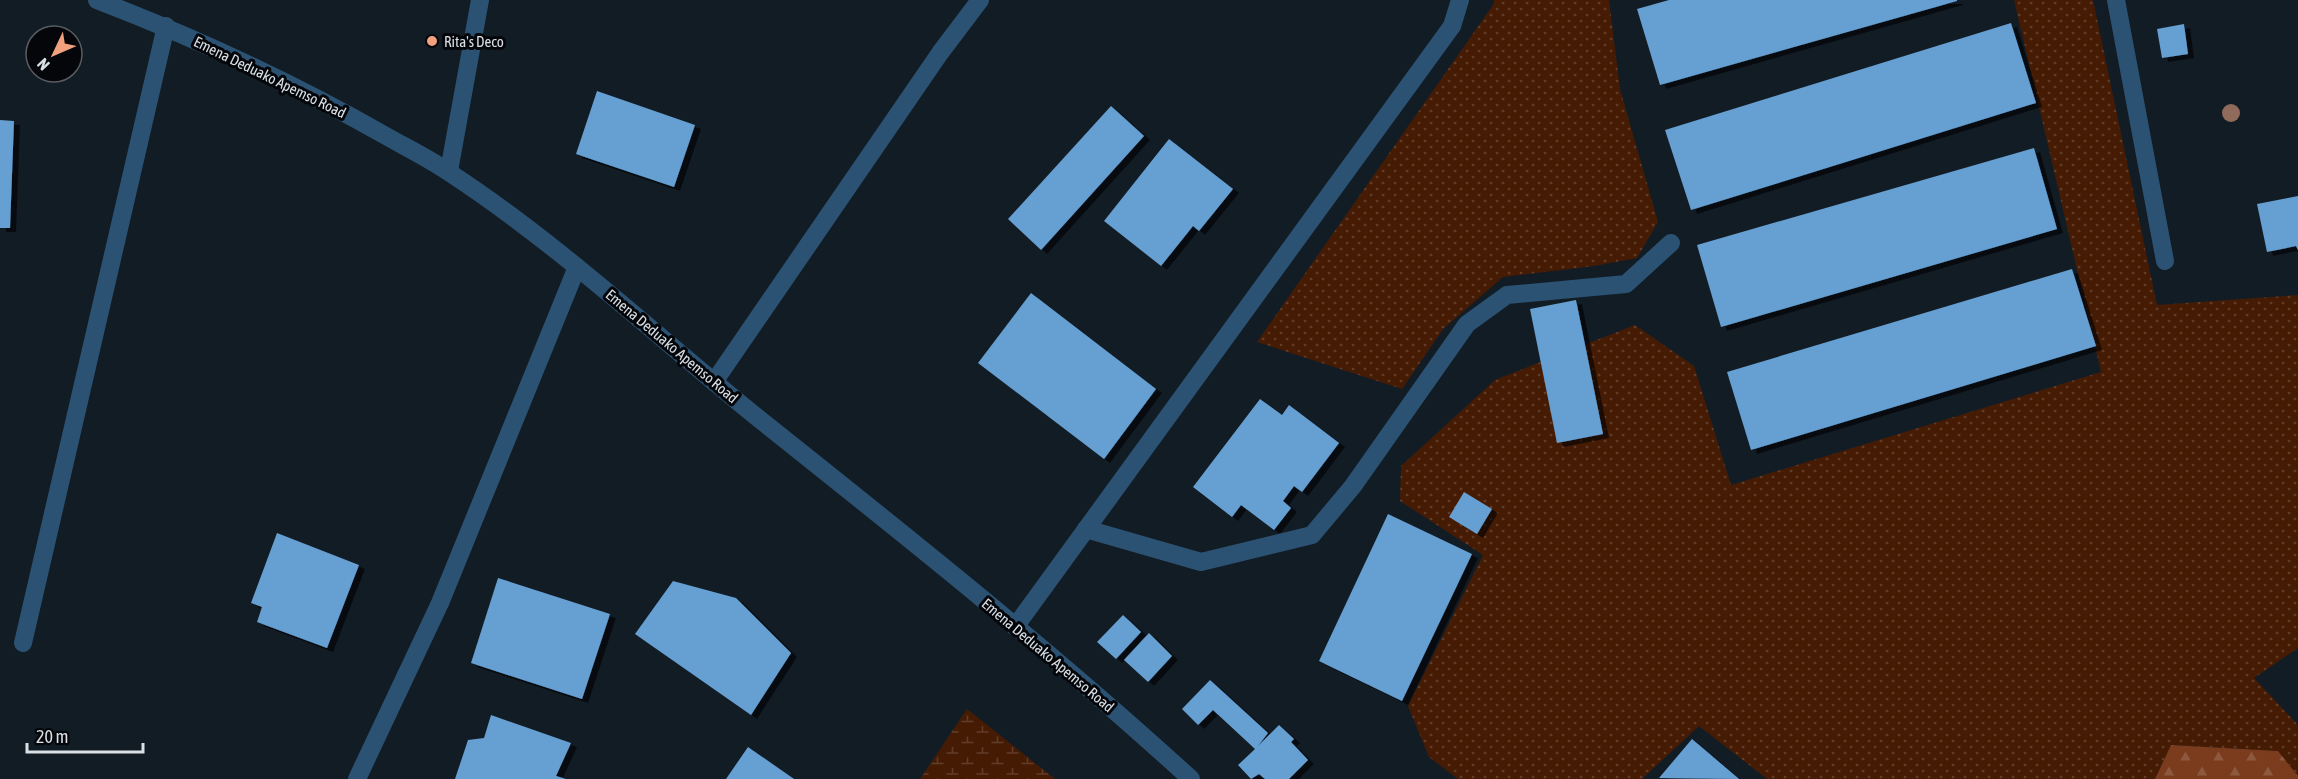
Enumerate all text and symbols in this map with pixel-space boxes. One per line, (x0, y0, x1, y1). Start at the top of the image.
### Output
north arrow (24, 24, 84, 84)
street label: Emena Deduako Apemso Road (191, 33, 349, 121)
place label: Rita's Deco (444, 33, 504, 50)
marker: Rita's Deco (425, 34, 439, 48)
text: N (33, 55, 53, 74)
street label: Emena Deduako Apemso Road (602, 286, 742, 406)
street label: Emena Deduako Apemso Road (978, 595, 1118, 715)
scale bar (27, 716, 142, 754)
text: 20 m (36, 726, 68, 747)

